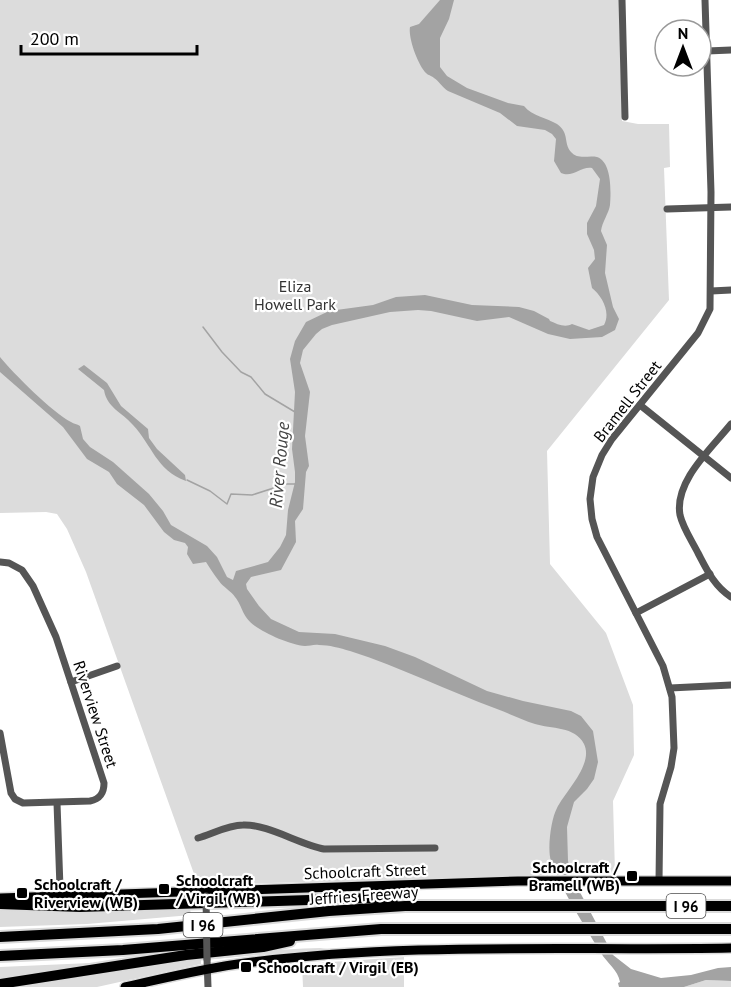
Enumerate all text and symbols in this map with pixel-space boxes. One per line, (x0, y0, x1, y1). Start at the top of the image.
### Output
scale bar (21, 18, 196, 56)
north arrow (653, 18, 713, 78)
text: N (678, 23, 688, 43)
text: 200 m (30, 27, 79, 50)
park label: Eliza Howell Park (254, 276, 336, 314)
street label: Bramell Street (589, 356, 665, 446)
water label: River Rouge (264, 420, 294, 509)
street label: Riverview Street (69, 658, 123, 771)
place label: Schoolcraft / Bramell (WB) (529, 857, 620, 895)
street label: Schoolcraft Street (304, 859, 427, 883)
marker: Schoolcraft / Bramell (WB) (625, 869, 639, 883)
place label: Schoolcraft / Virgil (WB) (175, 870, 261, 908)
place label: Schoolcraft / Riverview (WB) (34, 874, 138, 912)
street label: Jeffries Freeway (308, 881, 419, 909)
marker: Schoolcraft / Virgil (WB) (157, 882, 171, 896)
marker: Schoolcraft / Riverview (WB) (15, 886, 29, 900)
road number: I 96 (666, 894, 706, 918)
road number: I 96 (184, 913, 222, 937)
place label: Schoolcraft / Virgil (EB) (258, 957, 419, 977)
marker: Schoolcraft / Virgil (EB) (239, 960, 253, 974)

